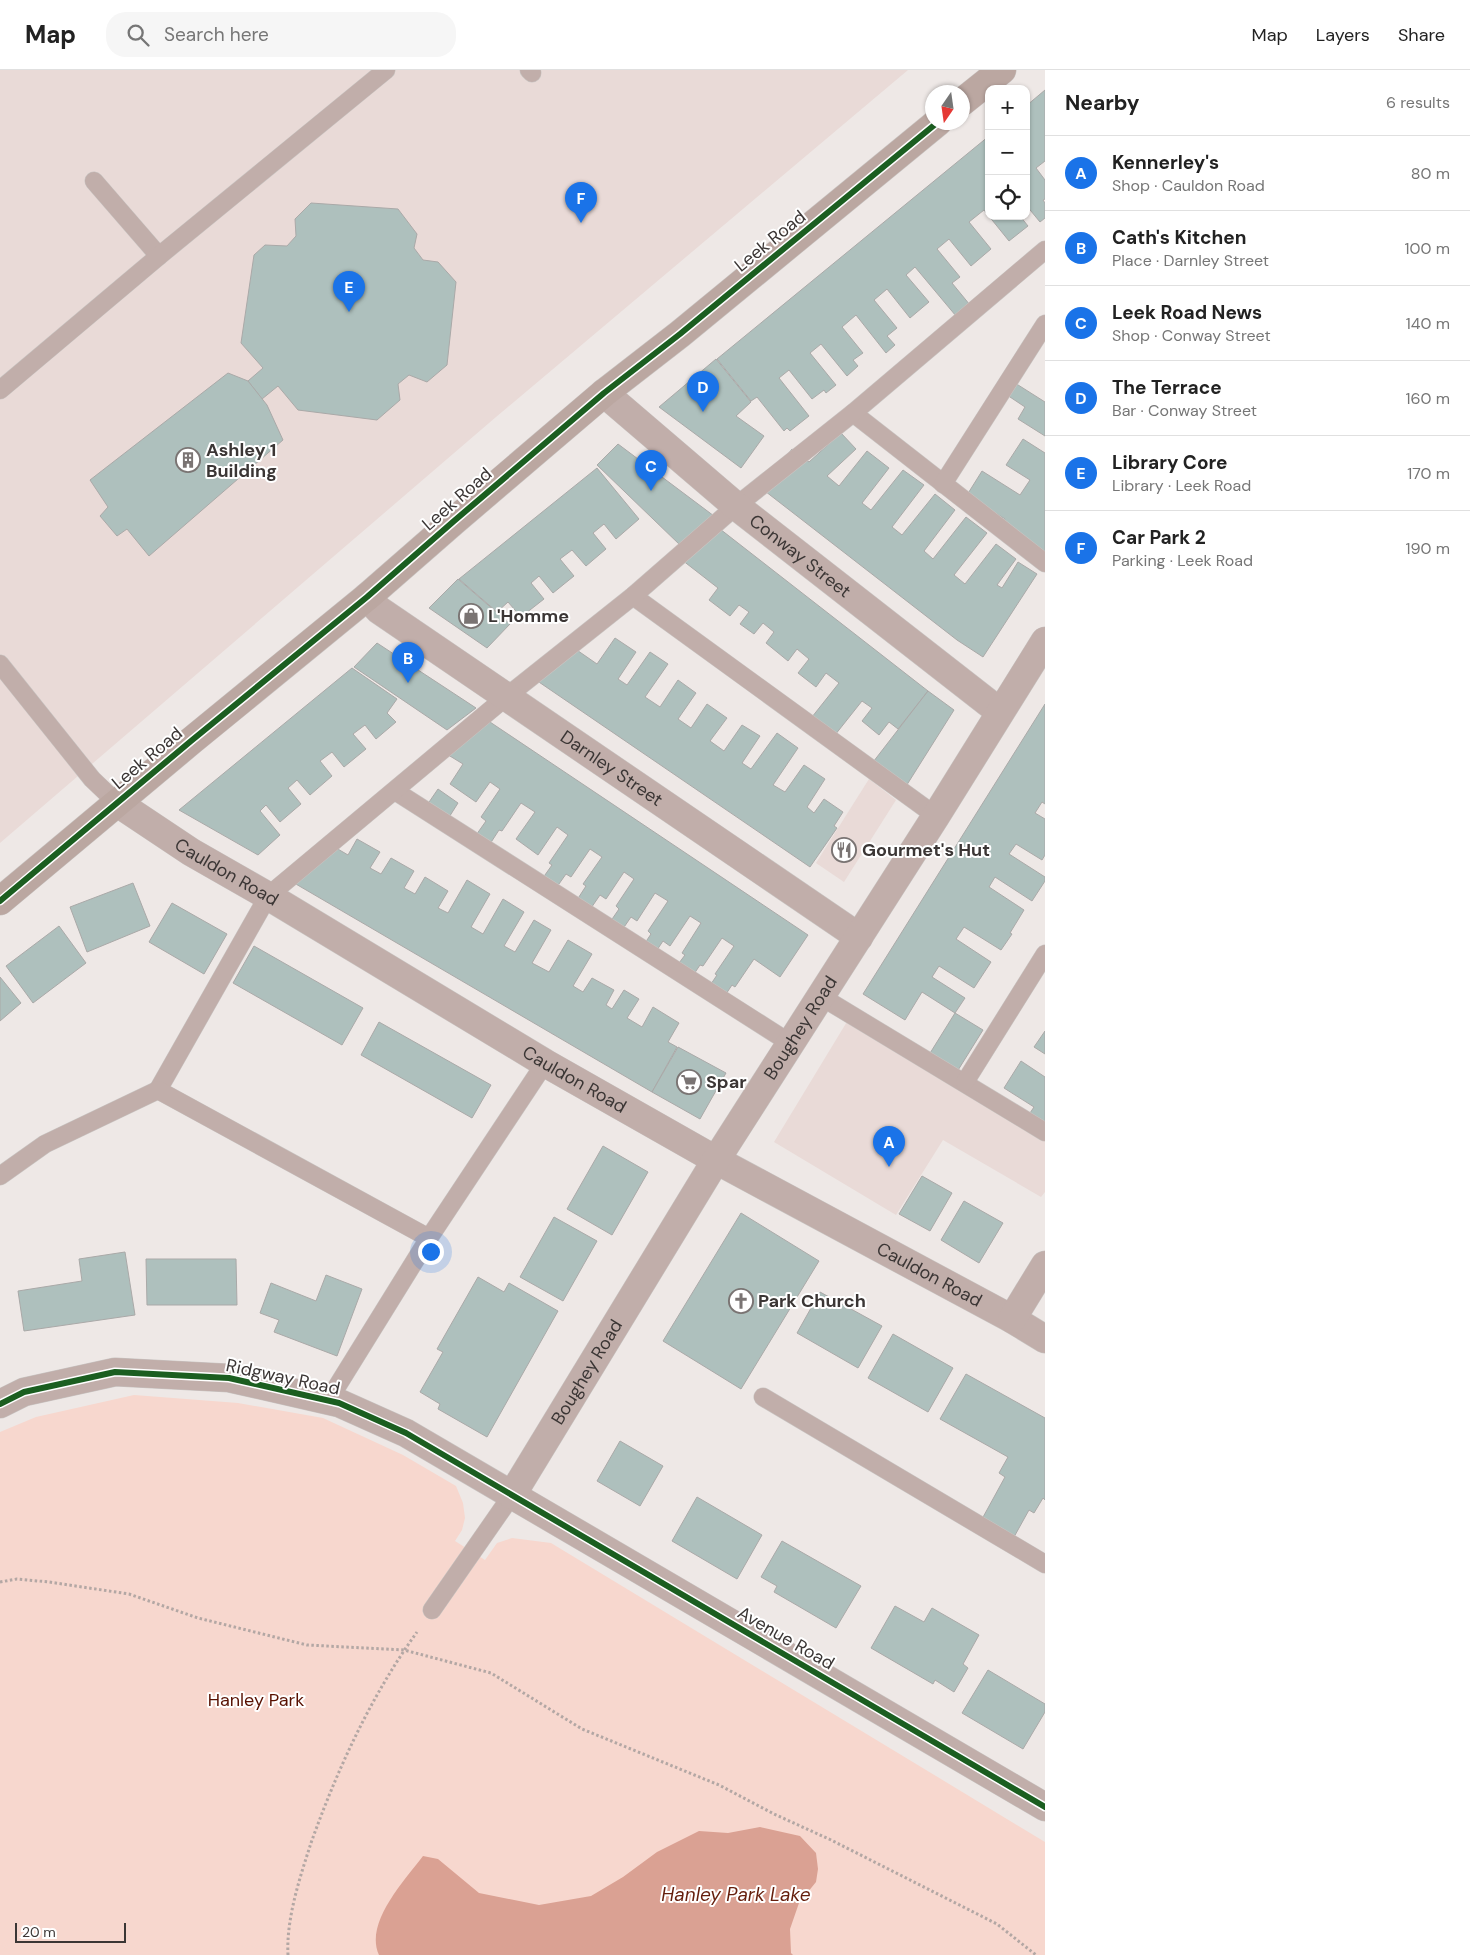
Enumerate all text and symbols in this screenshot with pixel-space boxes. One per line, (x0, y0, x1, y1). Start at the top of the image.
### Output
search box (106, 12, 456, 57)
text: Map (25, 19, 76, 50)
icon: search (124, 21, 152, 49)
text: Search here (164, 22, 269, 47)
text: Map (1252, 23, 1288, 47)
text: Layers (1316, 23, 1370, 47)
text: Share (1398, 23, 1445, 47)
north arrow (925, 85, 970, 130)
map controls (985, 85, 1030, 220)
button: + (985, 85, 1030, 130)
text: Nearby (1065, 89, 1139, 117)
text: 6 results (1386, 92, 1450, 113)
button: − (985, 130, 1030, 175)
text: Kennerley's (1112, 150, 1219, 175)
text: A (1075, 163, 1087, 184)
text: 80 m (1411, 163, 1450, 184)
button: locate (985, 175, 1030, 220)
text: Shop · Cauldon Road (1112, 175, 1265, 196)
pin: F (565, 182, 597, 223)
street label: Leek Road (729, 205, 811, 277)
text: Cath's Kitchen (1112, 225, 1246, 250)
text: B (1076, 238, 1086, 259)
text: 100 m (1405, 238, 1450, 259)
text: Place · Darnley Street (1112, 250, 1269, 271)
pin: E (333, 271, 365, 312)
text: Leek Road News (1112, 300, 1262, 325)
text: C (1075, 313, 1087, 334)
text: 140 m (1406, 313, 1450, 334)
text: Shop · Conway Street (1112, 325, 1271, 346)
pin: D (687, 371, 719, 412)
text: The Terrace (1112, 375, 1222, 400)
text: D (1075, 388, 1087, 409)
text: 160 m (1406, 388, 1450, 409)
text: Bar · Conway Street (1112, 400, 1257, 421)
place label: Ashley 1 Building (206, 438, 277, 483)
building icon: Ashley 1 Building (175, 447, 201, 473)
pin: C (635, 450, 667, 491)
text: Library Core (1112, 450, 1228, 475)
street label: Leek Road (417, 462, 497, 536)
text: E (1076, 463, 1086, 484)
text: 170 m (1407, 463, 1450, 484)
text: Library · Leek Road (1112, 475, 1251, 496)
street label: Conway Street (744, 509, 856, 603)
text: Car Park 2 (1112, 525, 1206, 550)
text: F (1077, 538, 1085, 559)
text: 190 m (1406, 538, 1450, 559)
text: Parking · Leek Road (1112, 550, 1253, 571)
shop icon: L'Homme (458, 603, 484, 629)
place label: L'Homme (488, 604, 569, 628)
pin: B (392, 642, 424, 683)
street label: Leek Road (107, 721, 187, 795)
street label: Darnley Street (556, 725, 667, 812)
street label: Cauldon Road (170, 832, 283, 912)
restaurant icon: Gourmet's Hut (831, 837, 857, 863)
place label: Gourmet's Hut (862, 838, 990, 862)
street label: Boughey Road (758, 971, 843, 1084)
street label: Cauldon Road (518, 1040, 631, 1119)
supermarket icon: Spar (676, 1069, 702, 1095)
place label: Spar (706, 1070, 747, 1094)
pin: A (873, 1126, 905, 1167)
street label: Cauldon Road (872, 1237, 986, 1313)
your location (418, 1239, 444, 1265)
church icon: Park Church (728, 1288, 754, 1314)
place label: Park Church (758, 1289, 866, 1313)
street label: Boughey Road (546, 1315, 628, 1429)
street label: Ridgway Road (224, 1353, 342, 1401)
street label: Avenue Road (733, 1601, 839, 1675)
park label: Hanley Park (208, 1688, 304, 1712)
water label: Hanley Park Lake (661, 1882, 811, 1907)
scale bar (15, 1920, 126, 1943)
text: 20 m (22, 1923, 56, 1941)

